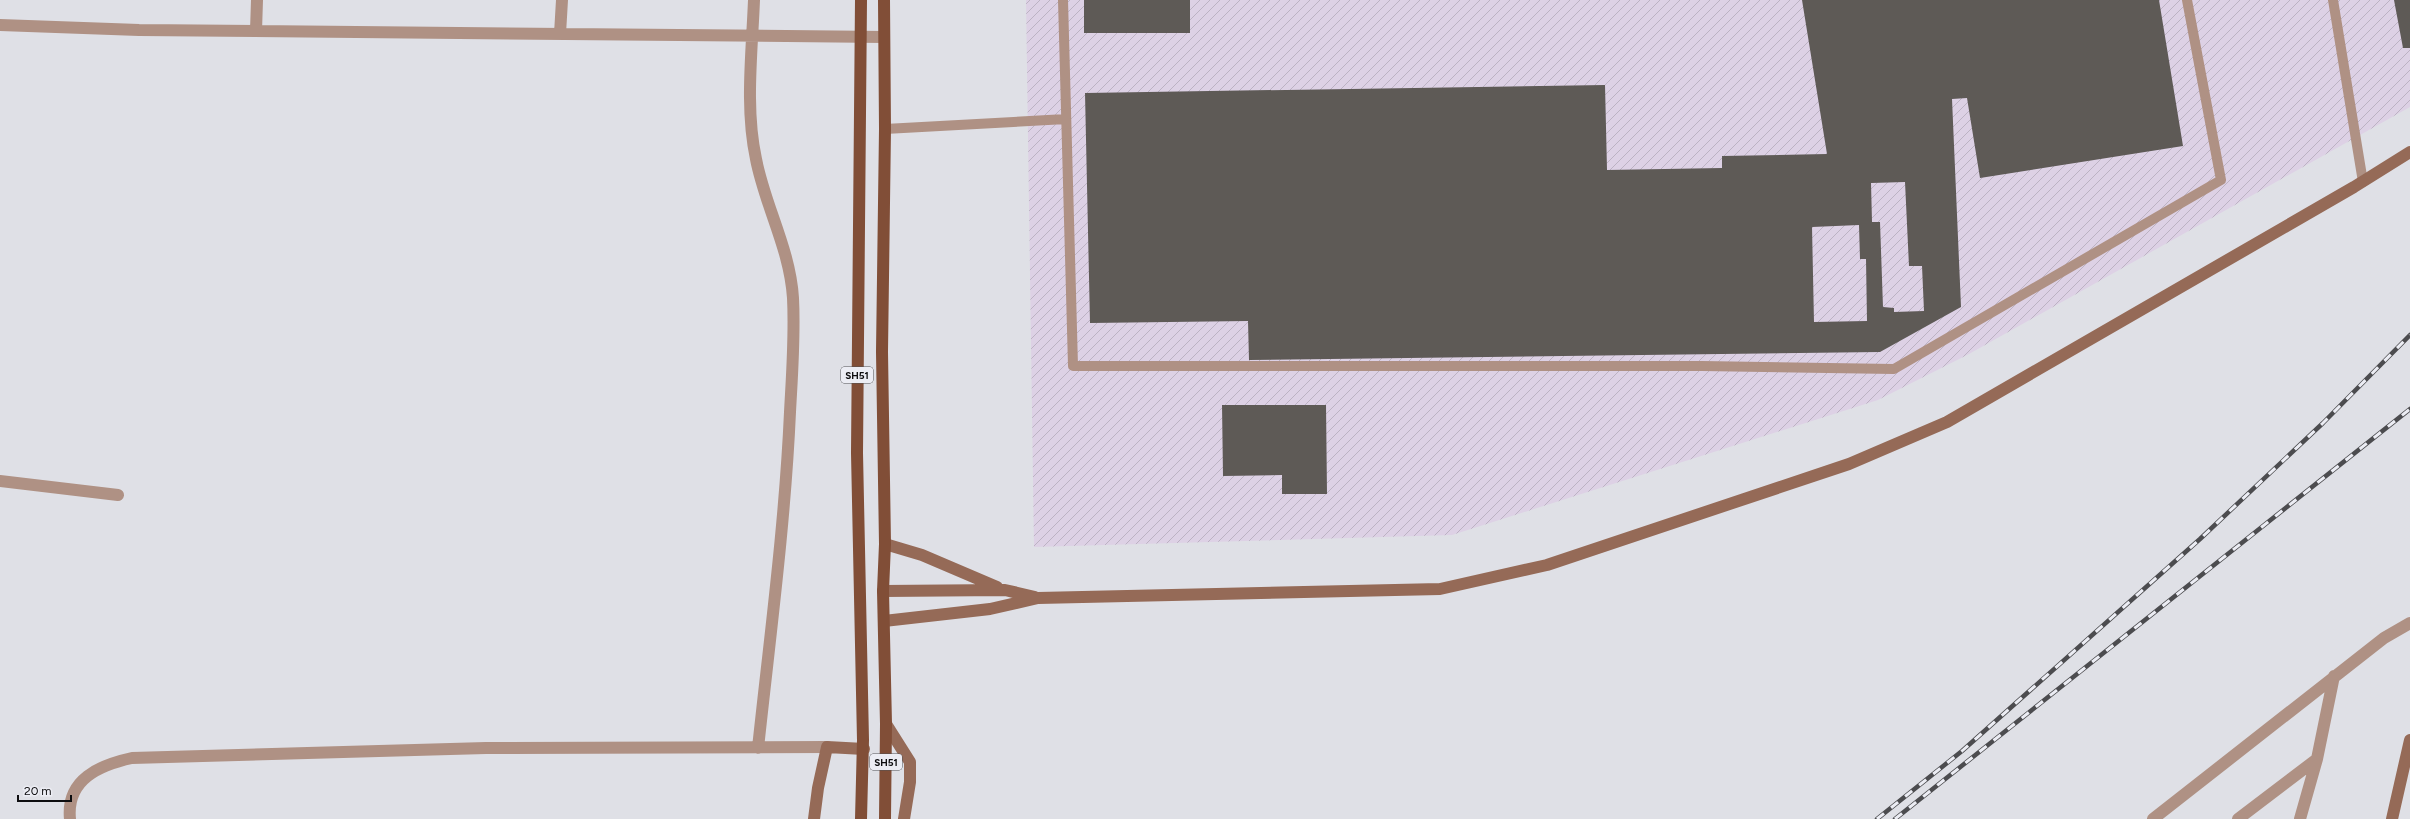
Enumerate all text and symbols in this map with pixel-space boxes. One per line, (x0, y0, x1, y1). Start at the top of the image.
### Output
road number: SH51 (841, 367, 873, 383)
road number: SH51 (870, 754, 902, 770)
scale bar (18, 777, 71, 803)
text: 20 m (24, 784, 52, 798)

